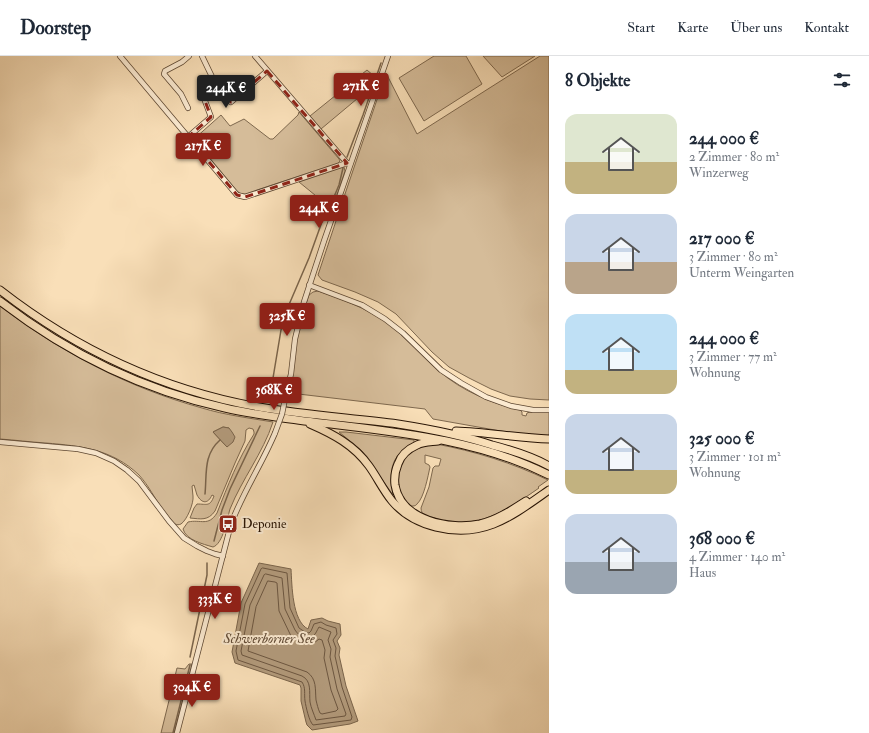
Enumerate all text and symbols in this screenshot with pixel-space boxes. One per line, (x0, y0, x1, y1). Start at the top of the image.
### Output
text: Doorstep (20, 16, 91, 40)
text: Start (627, 19, 655, 36)
text: Karte (677, 19, 708, 36)
text: Über uns (730, 19, 782, 36)
text: Kontakt (804, 19, 849, 36)
icon: filters (831, 69, 853, 91)
text: 8 Objekte (565, 70, 630, 91)
pin: 271K € (328, 73, 394, 107)
pin: 244K € (193, 75, 259, 109)
text: 271K € (343, 78, 379, 94)
text: 244K € (206, 80, 246, 96)
text: 244 000 € (689, 128, 759, 149)
icon: home (597, 130, 645, 178)
pin: 217K € (170, 133, 236, 167)
text: 217K € (185, 138, 221, 154)
text: 2 Zimmer · 80 m² (689, 149, 779, 165)
text: Winzerweg (689, 165, 749, 181)
pin: 244K € (286, 195, 352, 229)
text: 244K € (299, 200, 339, 216)
text: 217 000 € (689, 228, 755, 249)
icon: home (597, 230, 645, 278)
text: 3 Zimmer · 80 m² (689, 249, 778, 265)
text: Unterm Weingarten (689, 265, 794, 281)
pin: 325K € (254, 303, 320, 337)
text: 325K € (269, 308, 305, 324)
text: 244 000 € (689, 328, 759, 349)
icon: home (597, 330, 645, 378)
text: 3 Zimmer · 77 m² (689, 349, 777, 365)
text: Wohnung (689, 365, 741, 381)
pin: 368K € (241, 377, 307, 411)
text: 368K € (255, 382, 293, 398)
text: 325 000 € (689, 428, 755, 449)
icon: home (597, 430, 645, 478)
text: 3 Zimmer · 101 m² (689, 449, 781, 465)
text: Wohnung (689, 465, 741, 481)
bus stop icon: Deponie (217, 513, 239, 535)
place label: Deponie (242, 516, 287, 533)
text: 368 000 € (689, 528, 755, 549)
icon: home (597, 530, 645, 578)
text: 4 Zimmer · 140 m² (689, 549, 785, 565)
text: Haus (689, 565, 716, 581)
pin: 333K € (182, 586, 248, 620)
text: 333K € (198, 591, 232, 607)
water label: Schwerborner See (222, 630, 315, 647)
pin: 304K € (159, 674, 225, 708)
text: 304K € (173, 679, 211, 695)

